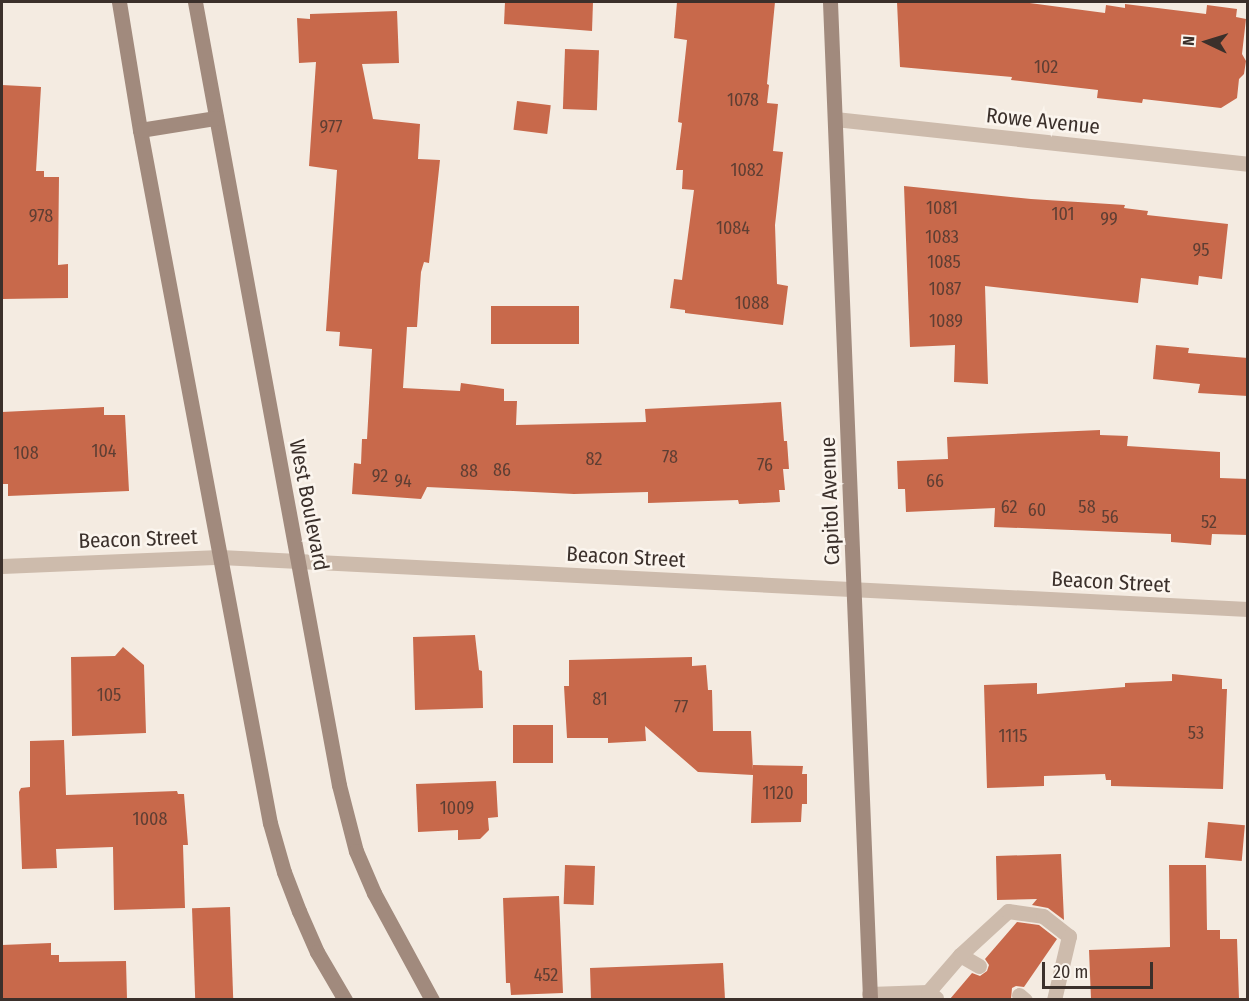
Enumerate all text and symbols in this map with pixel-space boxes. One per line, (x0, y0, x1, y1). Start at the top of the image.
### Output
north arrow (1177, 12, 1237, 72)
text: N (1179, 35, 1198, 46)
house number: 102 (1034, 56, 1058, 78)
house number: 1078 (727, 89, 759, 111)
street label: Rowe Avenue (985, 102, 1101, 140)
house number: 977 (319, 116, 343, 138)
house number: 1082 (730, 159, 764, 181)
house number: 1081 (926, 197, 958, 219)
house number: 101 (1052, 203, 1074, 225)
house number: 978 (29, 205, 53, 227)
house number: 99 (1100, 208, 1118, 230)
house number: 1084 (716, 217, 750, 239)
house number: 1083 (925, 226, 959, 248)
house number: 95 (1192, 239, 1210, 261)
house number: 1085 (927, 251, 961, 273)
house number: 1087 (929, 278, 961, 300)
house number: 1088 (735, 292, 769, 314)
house number: 1089 (929, 310, 963, 332)
street label: Capitol Avenue (815, 436, 845, 566)
street label: West Boulevard (284, 437, 334, 573)
house number: 104 (91, 440, 117, 462)
house number: 108 (13, 442, 39, 464)
house number: 78 (662, 446, 678, 468)
house number: 82 (586, 448, 602, 470)
house number: 76 (757, 454, 773, 476)
house number: 86 (493, 459, 511, 481)
house number: 88 (460, 460, 478, 482)
house number: 92 (372, 465, 388, 487)
house number: 94 (394, 470, 412, 492)
house number: 66 (926, 470, 944, 492)
house number: 62 (1001, 496, 1017, 518)
house number: 58 (1078, 496, 1096, 518)
house number: 60 (1028, 499, 1046, 521)
house number: 56 (1101, 506, 1119, 528)
house number: 52 (1201, 511, 1217, 533)
street label: Beacon Street (78, 524, 198, 554)
street label: Beacon Street (566, 541, 686, 573)
street label: Beacon Street (1051, 566, 1171, 598)
house number: 105 (97, 684, 121, 706)
house number: 81 (592, 688, 608, 710)
house number: 77 (674, 696, 688, 718)
house number: 53 (1188, 722, 1204, 744)
house number: 1115 (999, 725, 1027, 747)
house number: 1120 (762, 782, 794, 804)
house number: 1009 (440, 797, 474, 819)
house number: 1008 (133, 808, 167, 830)
scale bar (1045, 950, 1156, 988)
text: 20 m (1053, 961, 1088, 983)
house number: 452 (534, 964, 558, 986)

